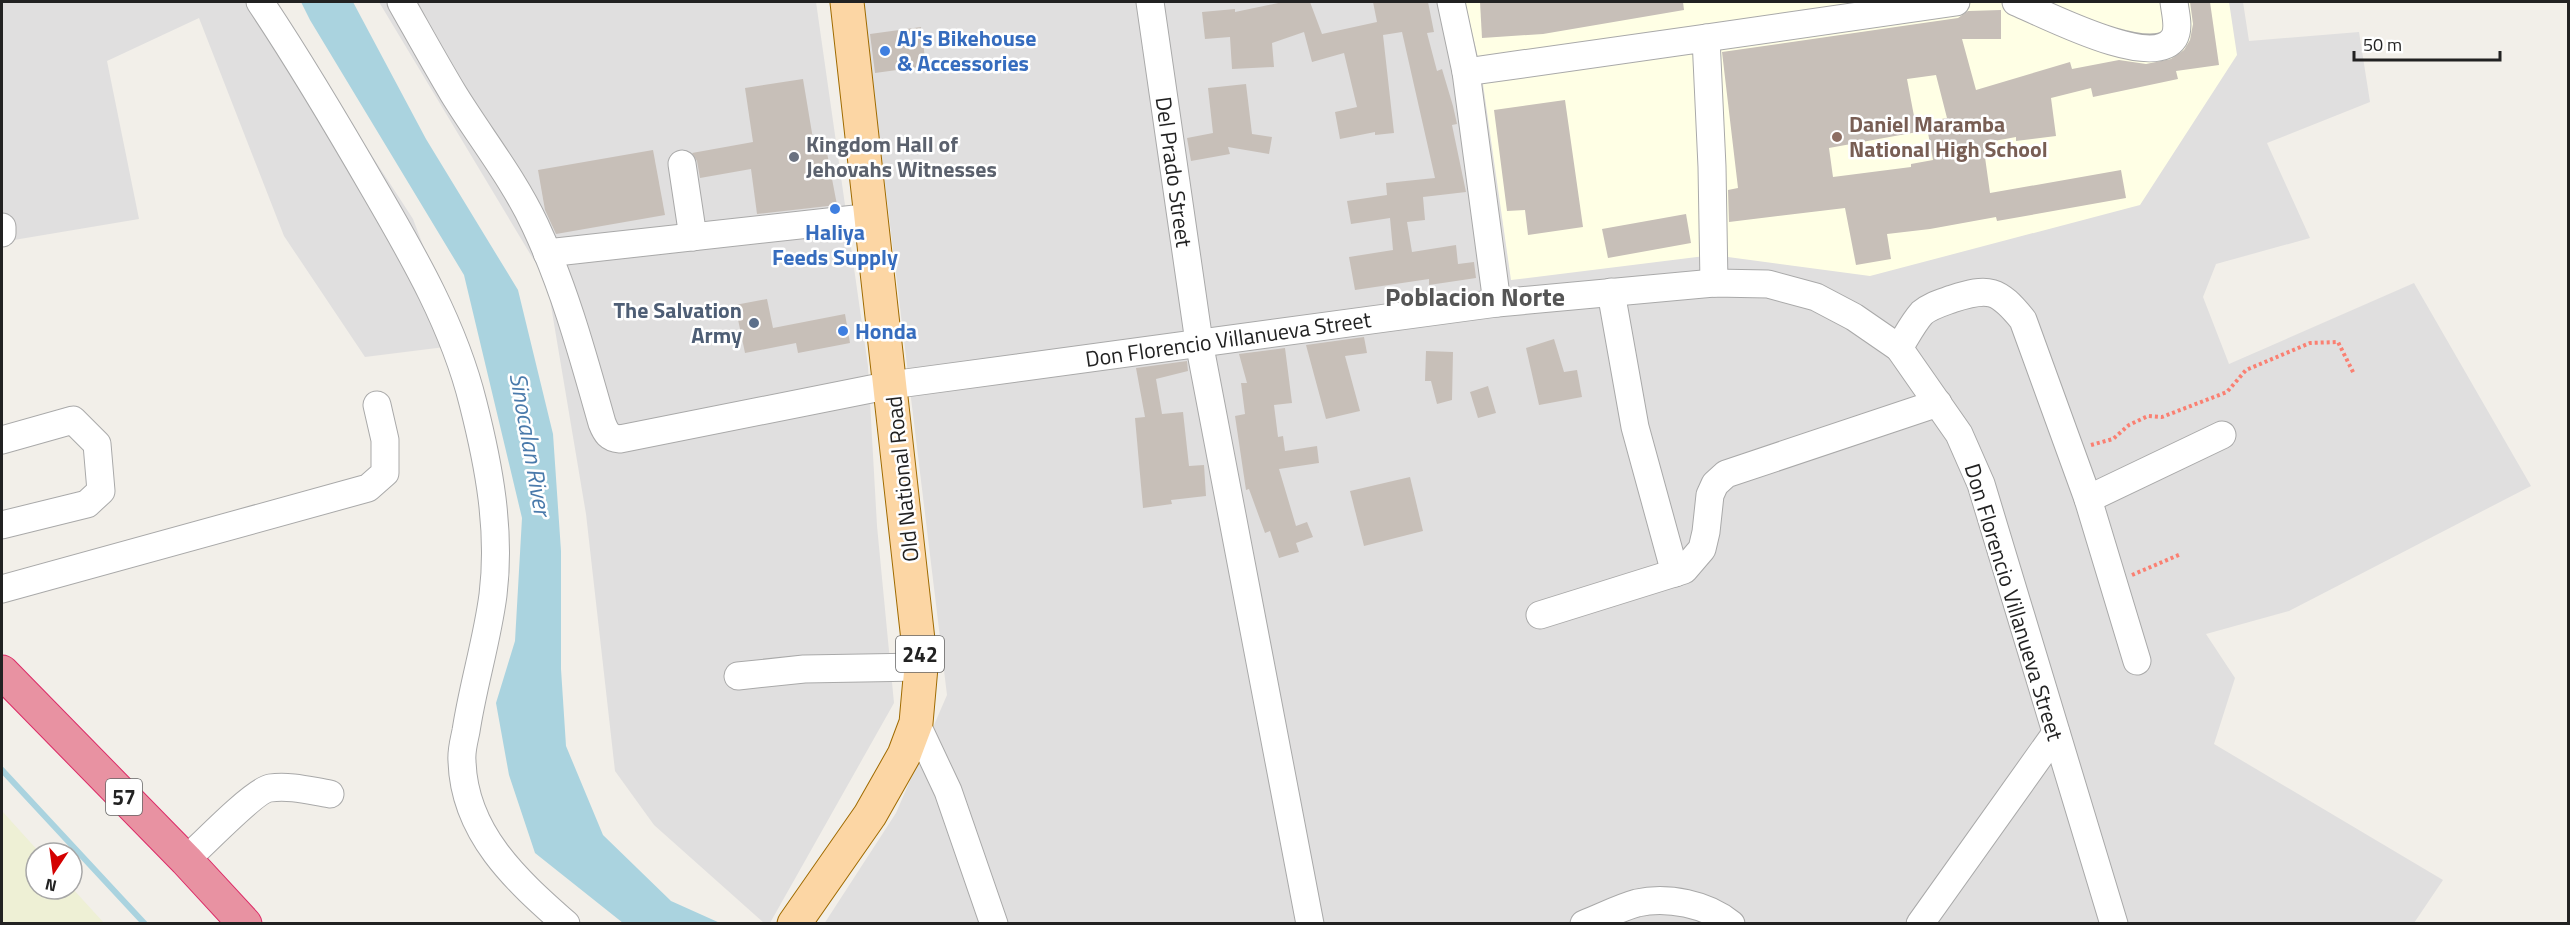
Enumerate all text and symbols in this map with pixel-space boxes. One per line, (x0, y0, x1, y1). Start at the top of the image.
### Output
place label: AJ's Bikehouse & Accessories (897, 21, 1036, 80)
scale bar (2354, 24, 2500, 62)
text: 50 m (2363, 31, 2402, 58)
marker: AJ's Bikehouse & Accessories (878, 44, 892, 58)
street label: Del Prado Street (1147, 95, 1201, 250)
place label: Daniel Maramba National High School (1849, 107, 2048, 166)
place label: Kingdom Hall of Jehovahs Witnesses (806, 127, 997, 186)
marker: Daniel Maramba National High School (1830, 130, 1844, 144)
marker: Kingdom Hall of Jehovahs Witnesses (787, 150, 801, 164)
marker: Haliya Feeds Supply (828, 202, 842, 216)
place label: Haliya Feeds Supply (772, 215, 898, 274)
district label: Poblacion Norte (1385, 277, 1565, 316)
place label: The Salvation Army (613, 293, 742, 352)
street label: Don Florencio Villanueva Street (1083, 302, 1373, 376)
place label: Honda (855, 314, 917, 348)
marker: The Salvation Army (747, 316, 761, 330)
marker: Honda (836, 324, 850, 338)
water label: Sinocalan River (501, 370, 562, 522)
street label: Old National Road (876, 394, 928, 564)
street label: Don Florencio Villanueva Street (1956, 459, 2072, 745)
road number: 242 (896, 636, 944, 672)
road number: 57 (106, 779, 142, 815)
north arrow (24, 841, 84, 901)
text: N (43, 873, 59, 899)

